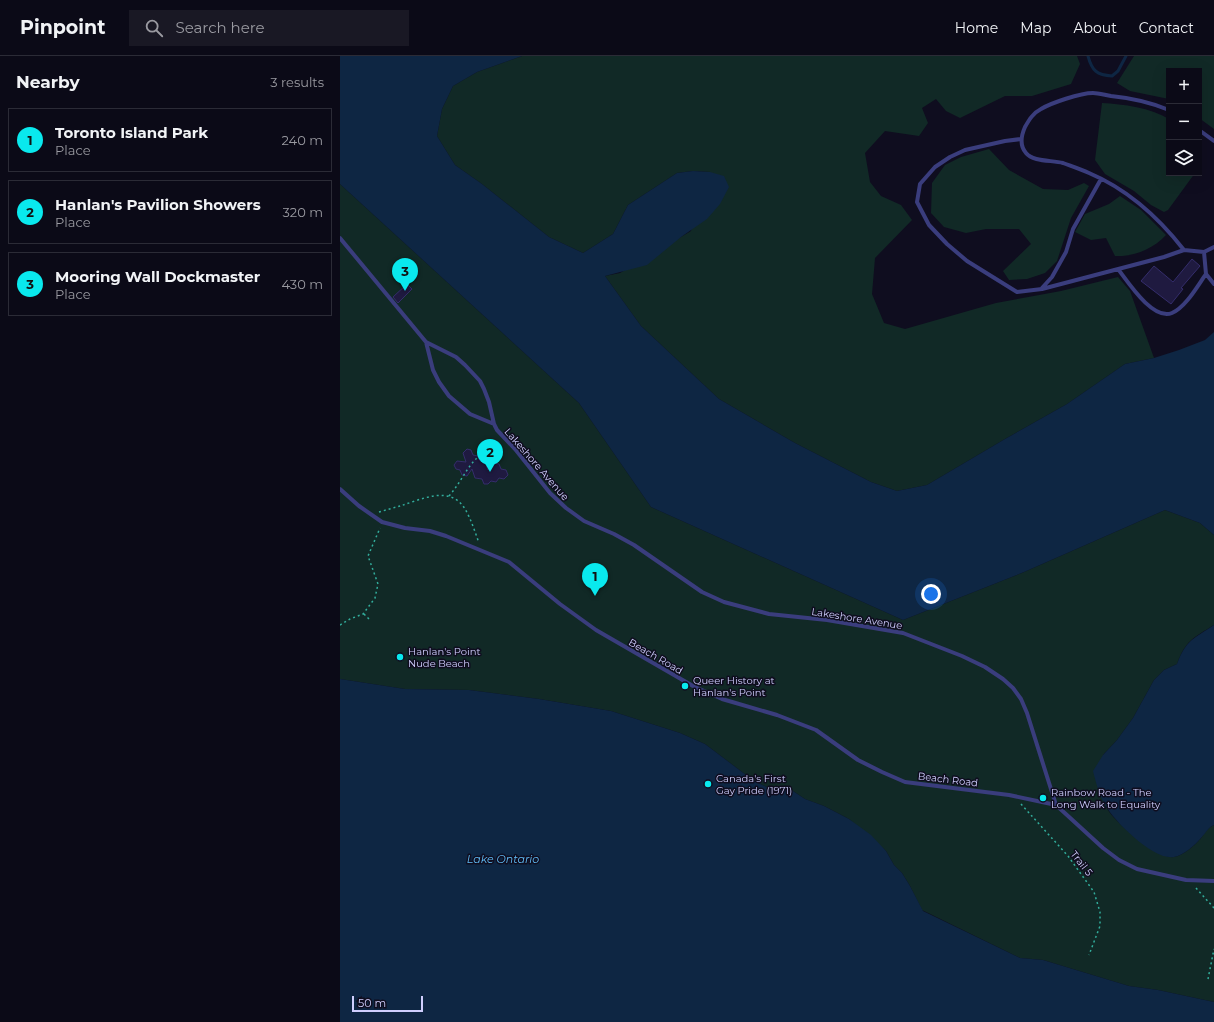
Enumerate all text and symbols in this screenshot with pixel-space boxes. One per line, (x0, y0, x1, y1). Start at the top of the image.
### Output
search box (129, 10, 409, 46)
text: Pinpoint (20, 16, 105, 39)
icon: search (143, 17, 165, 39)
text: Search here (175, 18, 265, 37)
text: Home (955, 19, 998, 37)
text: Map (1020, 19, 1051, 37)
text: About (1073, 19, 1117, 37)
text: Contact (1139, 19, 1194, 37)
map controls (1166, 68, 1202, 176)
button: + (1166, 68, 1202, 104)
text: Nearby (16, 72, 80, 92)
text: 3 results (270, 74, 324, 90)
button: − (1166, 104, 1202, 140)
text: Toronto Island Park (55, 123, 208, 142)
text: 1 (27, 132, 33, 148)
text: 240 m (282, 132, 323, 148)
button: layers (1166, 140, 1202, 176)
text: Place (55, 142, 91, 158)
text: Hanlan's Pavilion Showers (55, 195, 261, 214)
text: 2 (26, 204, 34, 220)
text: 320 m (283, 204, 323, 220)
text: Place (55, 214, 91, 230)
pin: 3 (392, 258, 418, 291)
text: Mooring Wall Dockmaster (55, 267, 260, 286)
text: 3 (26, 276, 34, 292)
text: 430 m (281, 276, 323, 292)
text: Place (55, 286, 91, 302)
street label: Lakeshore Avenue (502, 425, 572, 503)
pin: 2 (477, 439, 503, 472)
pin: 1 (582, 563, 608, 596)
your location (921, 584, 941, 604)
street label: Lakeshore Avenue (811, 605, 903, 632)
street label: Beach Road (626, 636, 685, 677)
place label: Hanlan's Point Nude Beach (408, 645, 481, 670)
marker: Hanlan's Point Nude Beach (395, 652, 405, 662)
place label: Queer History at Hanlan's Point (693, 674, 775, 699)
marker: Queer History at Hanlan's Point (680, 681, 690, 691)
street label: Beach Road (917, 769, 979, 790)
place label: Canada's First Gay Pride (1971) (716, 772, 792, 797)
marker: Canada's First Gay Pride (1971) (703, 779, 713, 789)
place label: Rainbow Road - The Long Walk to Equality (1051, 786, 1161, 811)
marker: Rainbow Road - The Long Walk to Equality (1038, 793, 1048, 803)
street label: Trail 5 (1068, 848, 1096, 879)
water label: Lake Ontario (467, 852, 539, 866)
scale bar (352, 994, 423, 1013)
text: 50 m (358, 996, 386, 1010)

